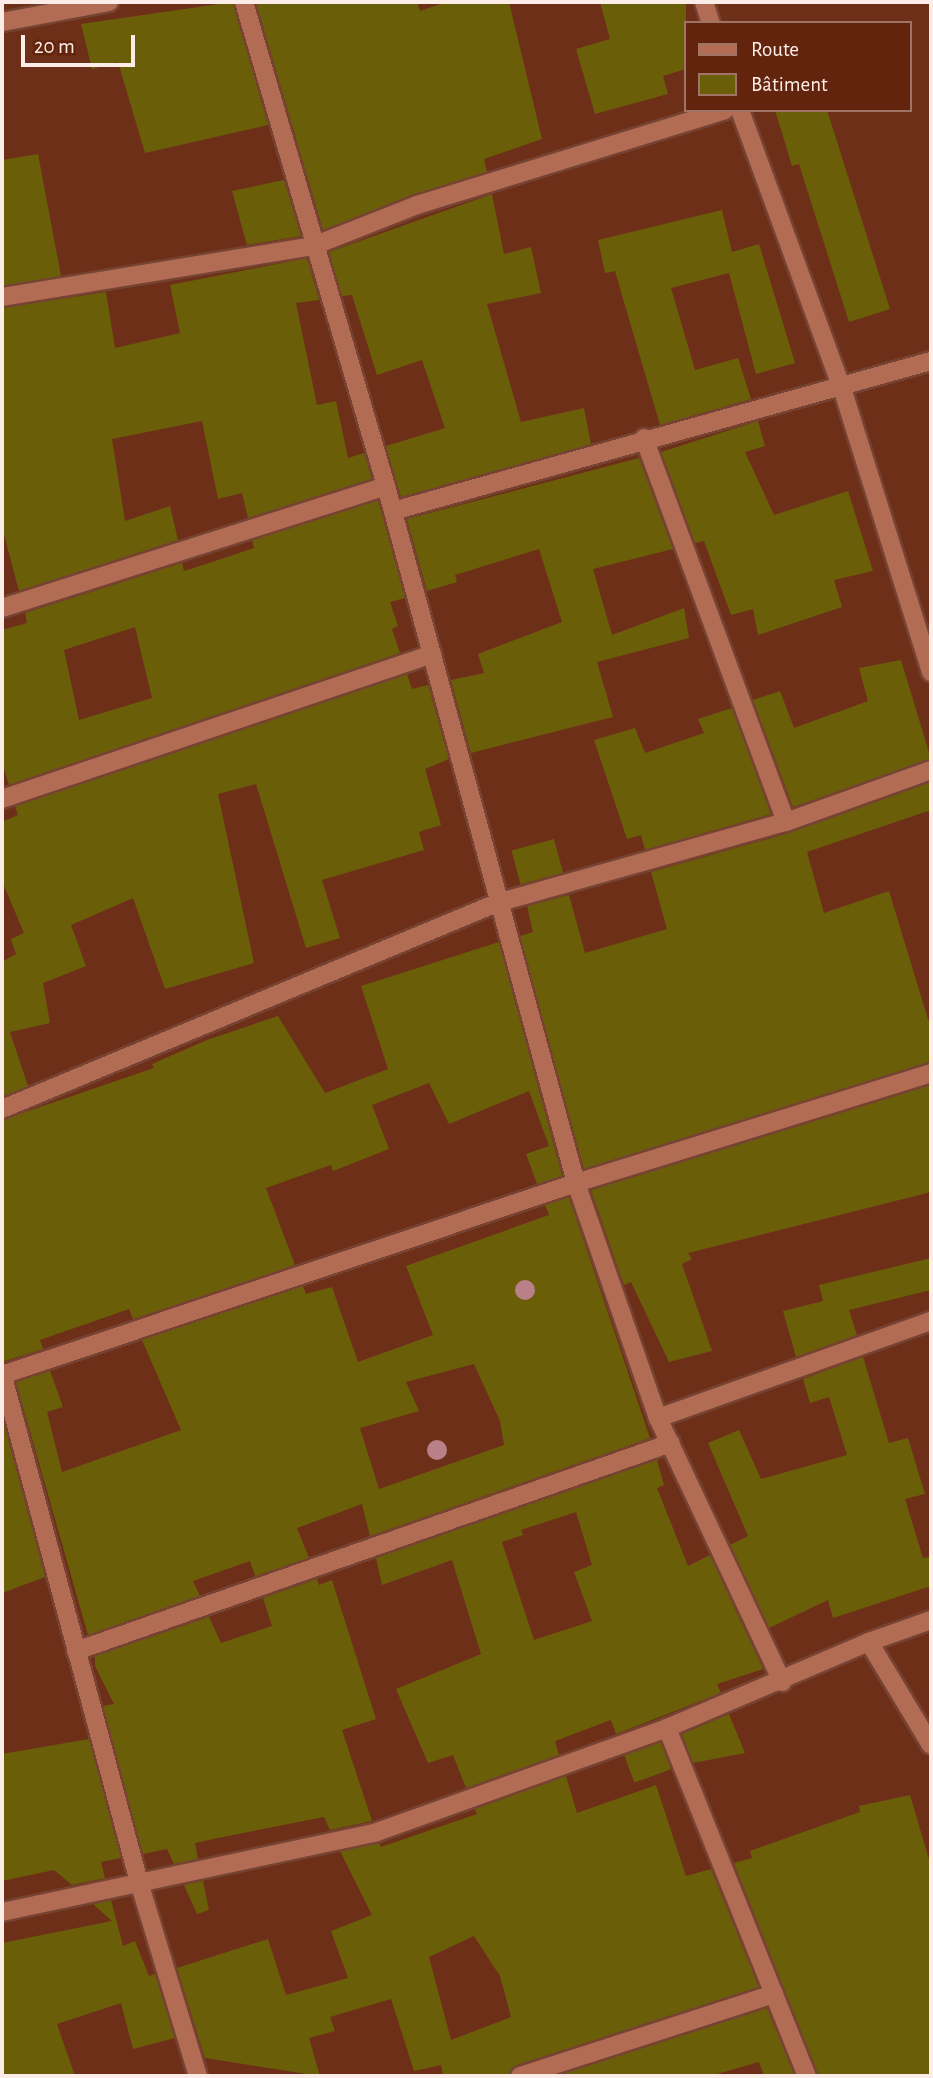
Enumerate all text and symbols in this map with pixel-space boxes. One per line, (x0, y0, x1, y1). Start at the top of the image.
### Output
scale bar (24, 21, 138, 65)
legend (684, 21, 912, 112)
text: 20 m (34, 36, 75, 57)
text: Route (751, 39, 799, 60)
text: Bâtiment (751, 74, 828, 95)

